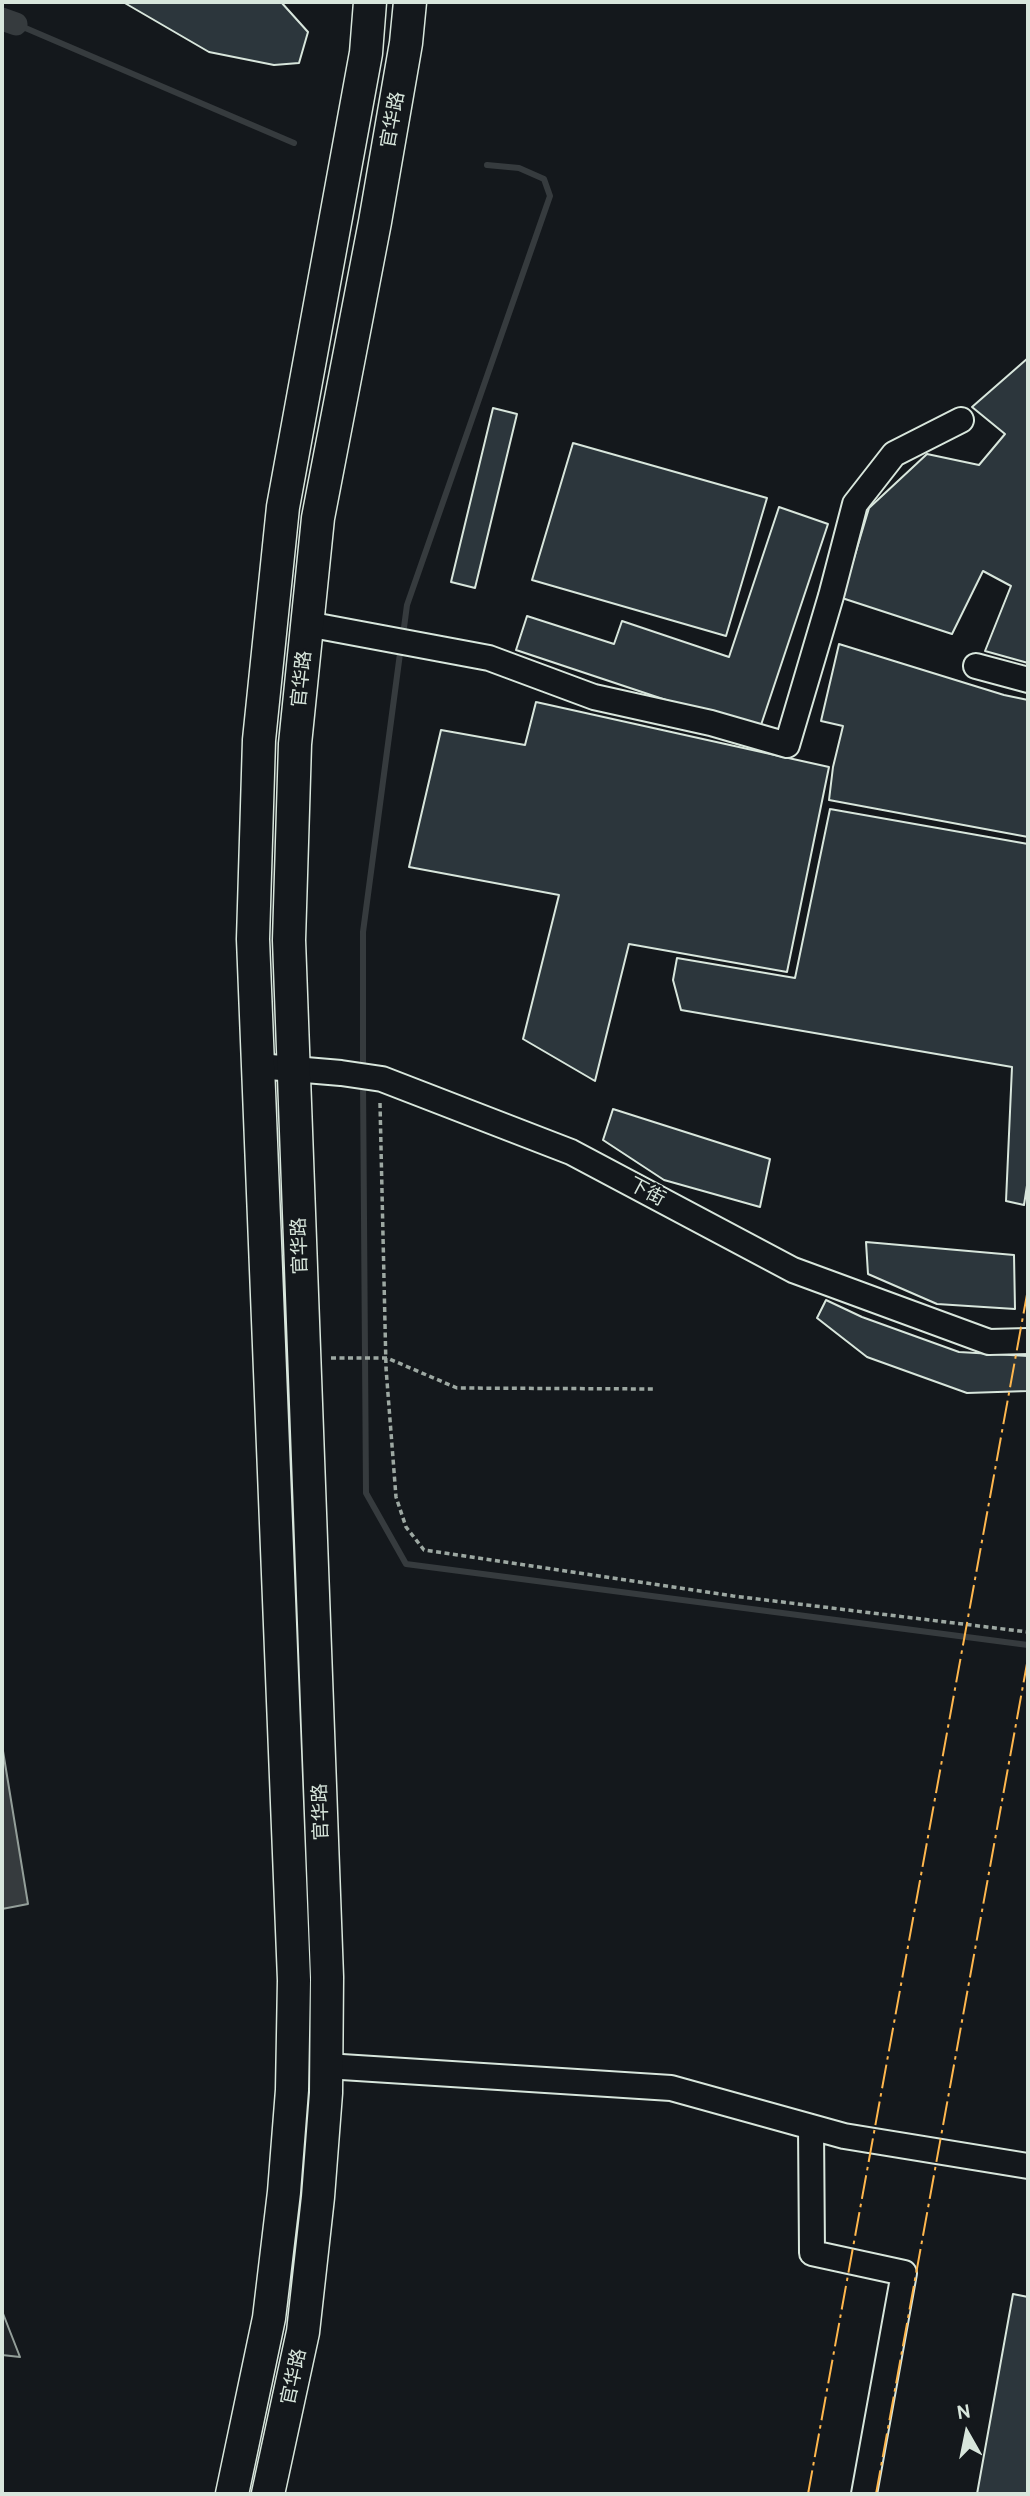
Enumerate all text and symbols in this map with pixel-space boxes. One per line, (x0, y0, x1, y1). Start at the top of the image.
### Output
street label: 官华路 (377, 90, 409, 150)
street label: 官华路 (288, 649, 316, 709)
street label: 下街 (625, 1173, 669, 1211)
street label: 官华路 (288, 1217, 312, 1275)
street label: 官华路 (309, 1783, 333, 1841)
street label: 官华路 (277, 2347, 311, 2407)
north arrow (932, 2398, 1002, 2468)
text: N (955, 2399, 972, 2424)

